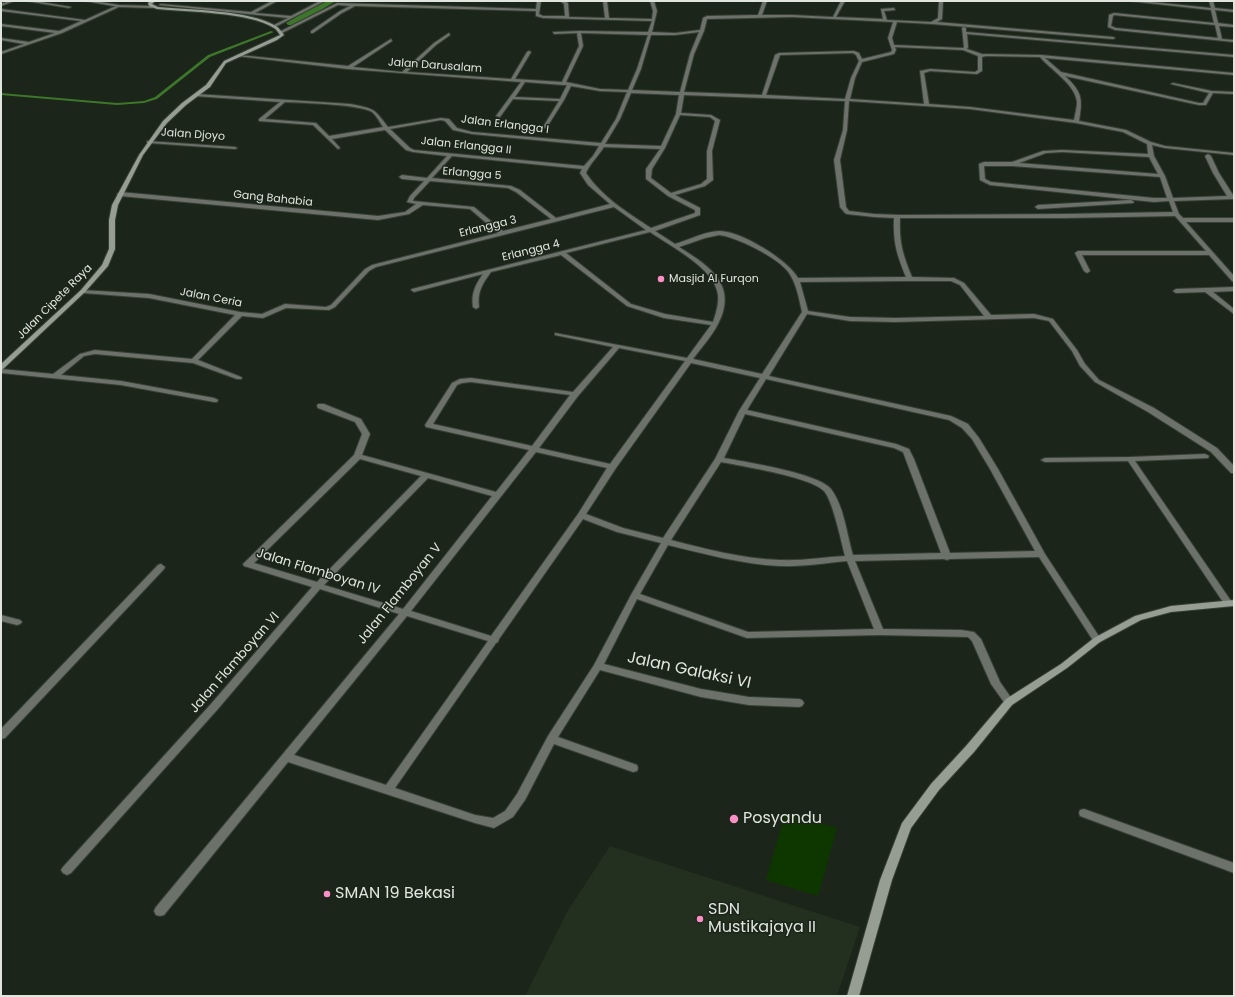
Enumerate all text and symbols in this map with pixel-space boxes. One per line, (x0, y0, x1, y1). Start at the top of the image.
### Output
street label: Jalan Darusalam (387, 56, 483, 76)
street label: Jalan Erlangga I (460, 113, 550, 137)
street label: Jalan Djoyo (161, 126, 225, 144)
street label: Jalan Erlangga II (420, 135, 512, 157)
street label: Erlangga 5 (442, 165, 502, 183)
street label: Gang Bahabia (233, 188, 313, 210)
street label: Erlangga 3 (458, 214, 518, 240)
street label: Erlangga 4 (501, 237, 561, 265)
street label: Jalan Cipete Raya (15, 262, 95, 342)
place label: Masjid Al Furqon (669, 272, 759, 286)
marker: Masjid Al Furqon (656, 274, 666, 284)
street label: Jalan Ceria (179, 286, 243, 310)
street label: Jalan Flamboyan V (355, 540, 445, 648)
street label: Jalan Flamboyan IV (254, 546, 382, 598)
street label: Jalan Flamboyan VI (187, 609, 283, 717)
street label: Jalan Galaksi VI (625, 648, 753, 694)
place label: Posyandu (743, 809, 822, 829)
marker: Posyandu (728, 813, 740, 825)
place label: SMAN 19 Bekasi (335, 884, 455, 904)
marker: SMAN 19 Bekasi (322, 889, 332, 899)
place label: SDN Mustikajaya II (708, 900, 816, 938)
marker: SDN Mustikajaya II (695, 914, 705, 924)

